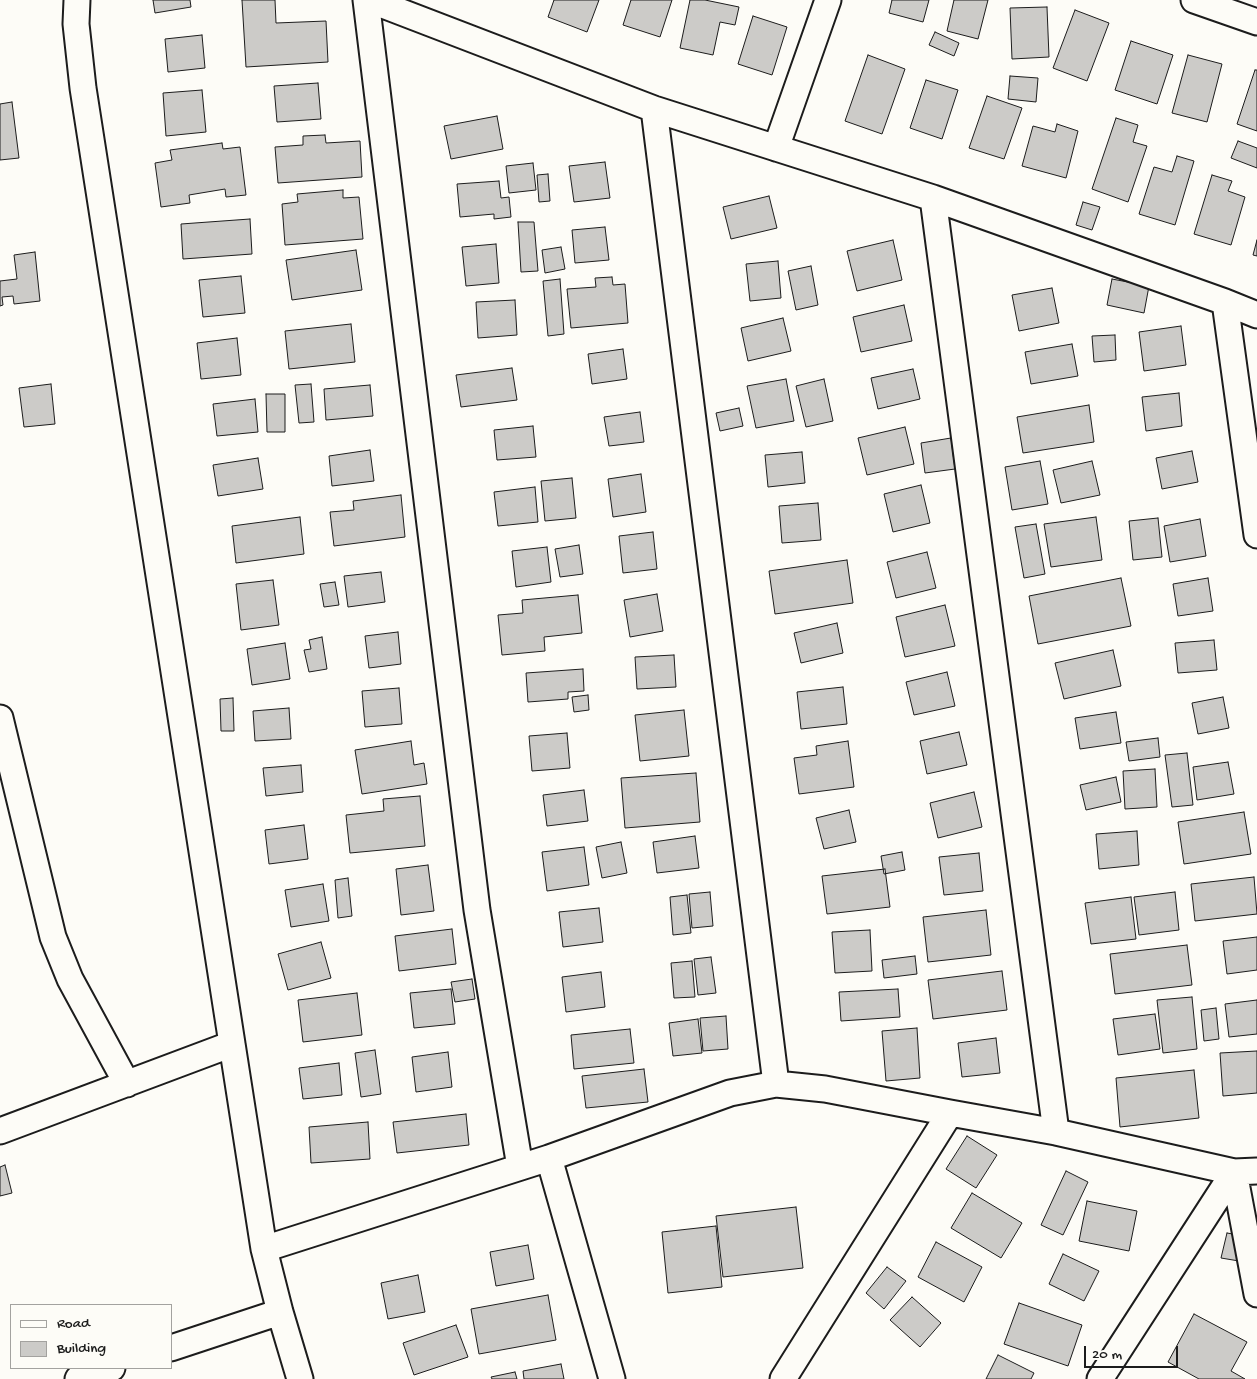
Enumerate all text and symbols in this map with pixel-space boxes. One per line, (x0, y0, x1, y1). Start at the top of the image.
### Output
legend (10, 1304, 172, 1369)
text: Road (57, 1315, 90, 1333)
scale bar (1087, 1336, 1181, 1368)
text: Building (57, 1340, 106, 1358)
text: 20 m (1092, 1346, 1122, 1364)

